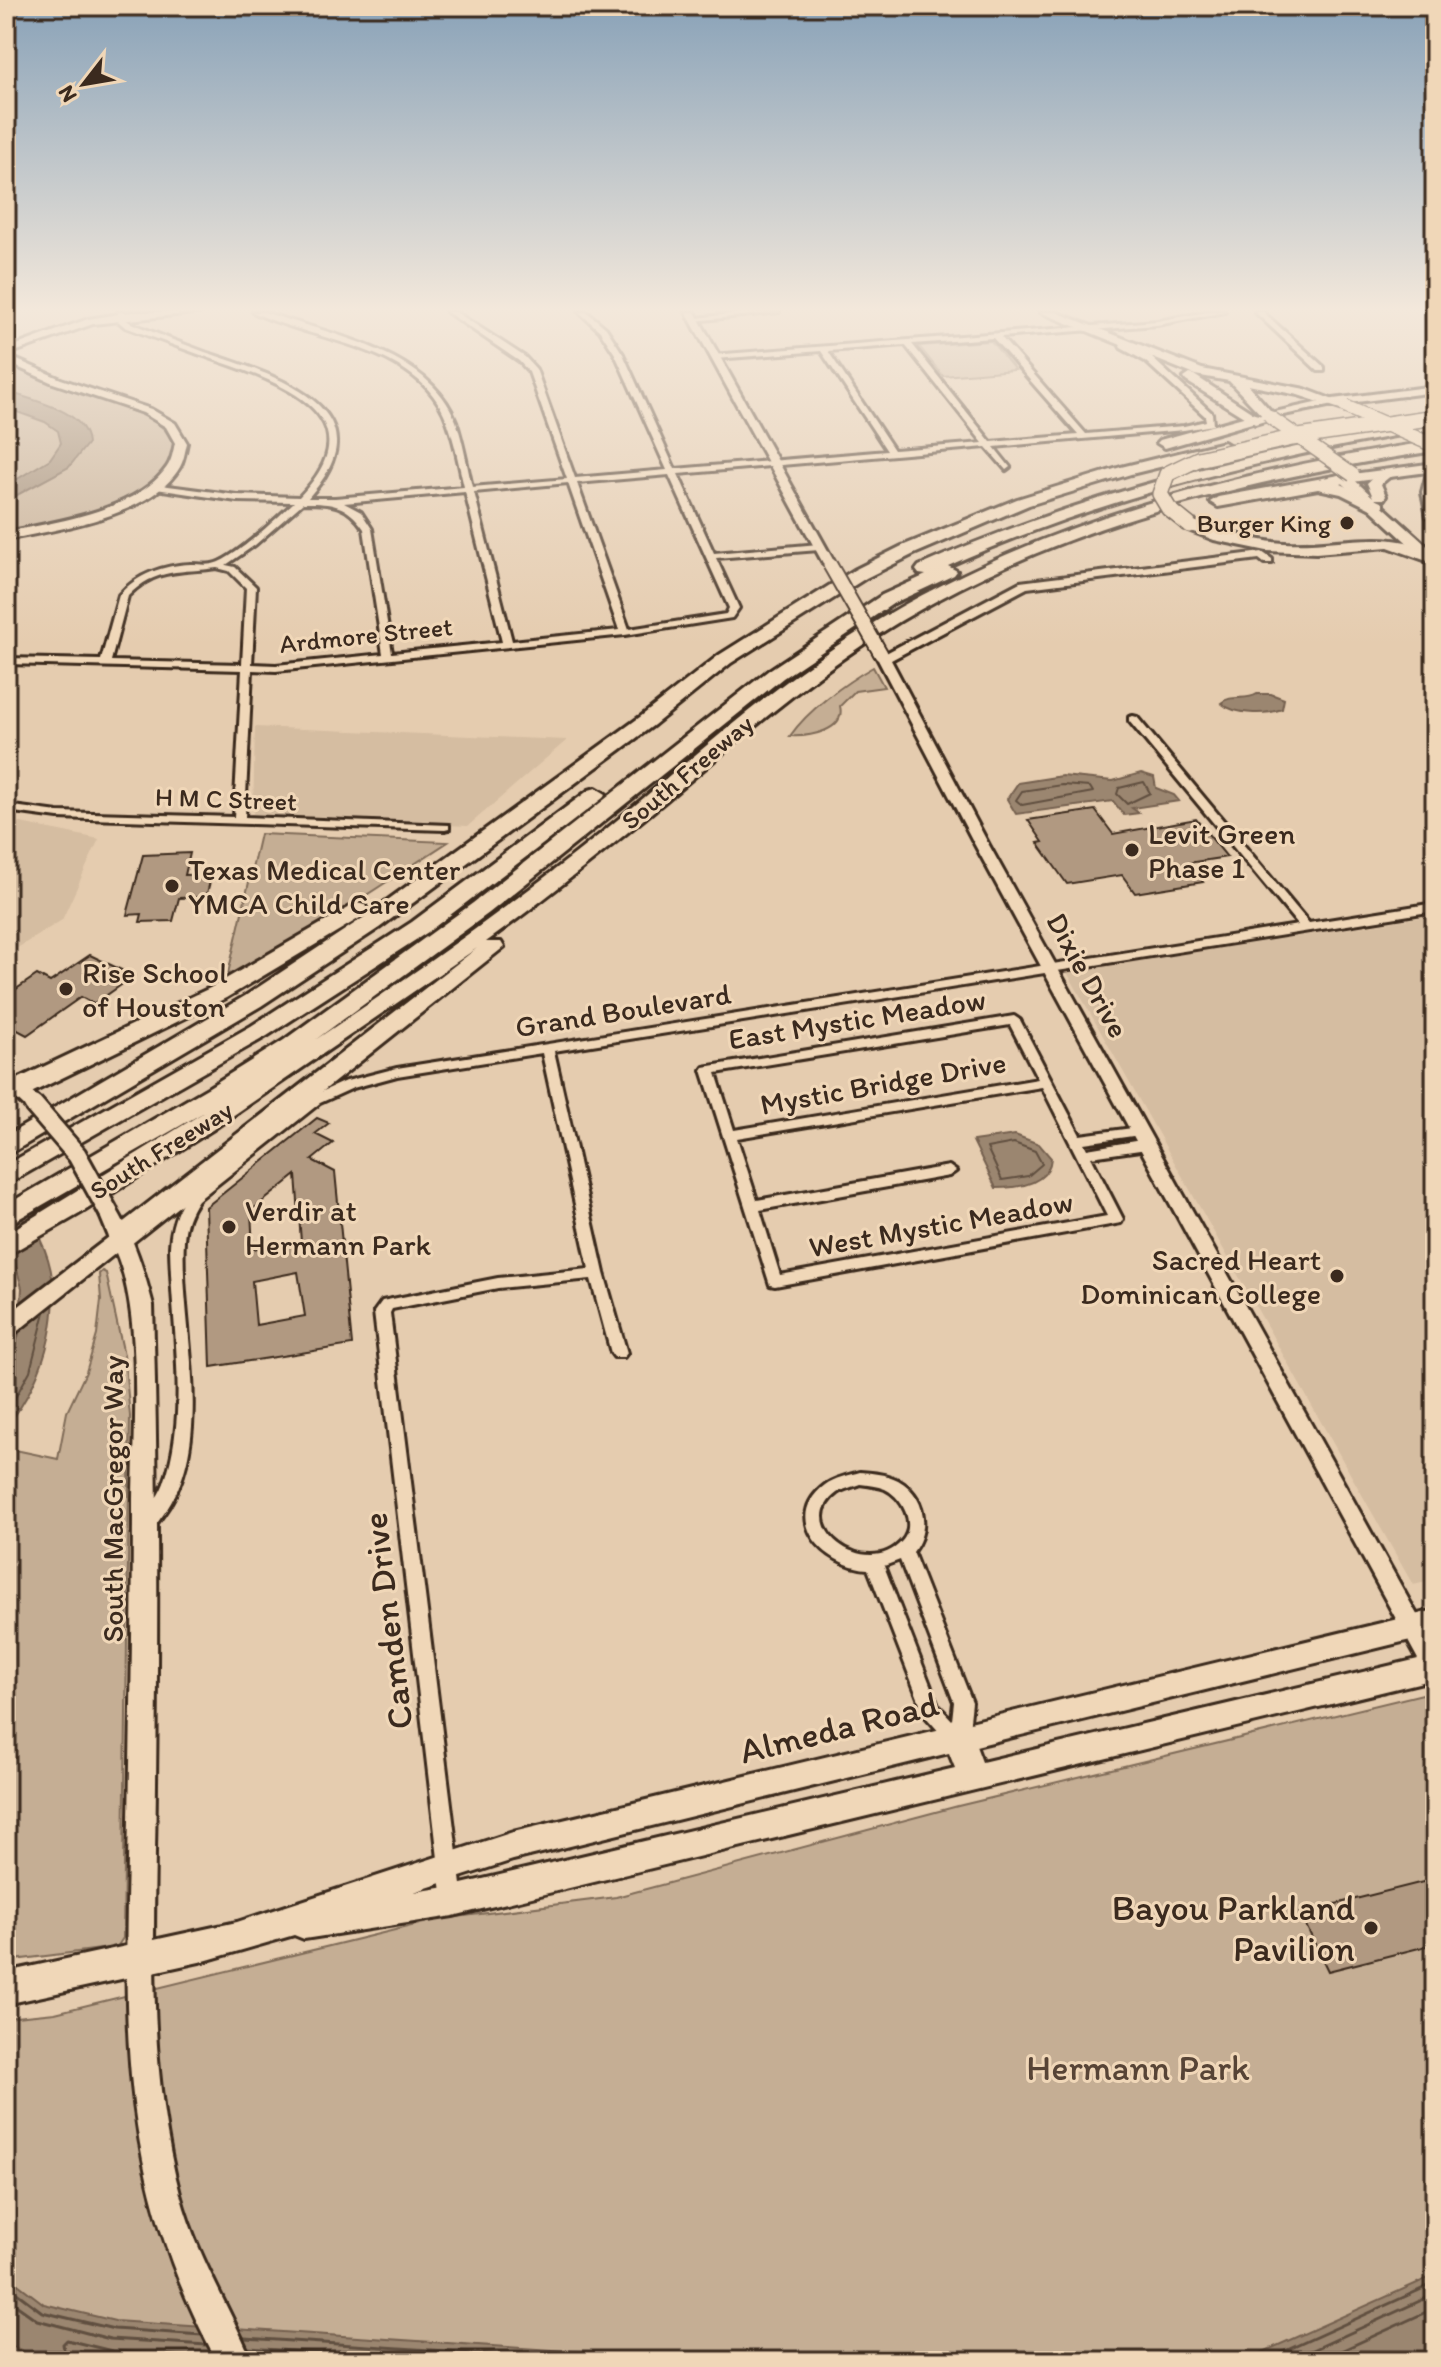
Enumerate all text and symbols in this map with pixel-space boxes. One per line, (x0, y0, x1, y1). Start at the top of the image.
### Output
north arrow (44, 44, 124, 124)
text: N (52, 81, 83, 107)
place label: Burger King (1197, 507, 1332, 539)
marker: Burger King (1338, 514, 1356, 532)
street label: Ardmore Street (278, 610, 454, 660)
street label: South Freeway (614, 708, 760, 836)
street label: H M C Street (155, 781, 298, 817)
place label: Levit Green Phase 1 (1148, 815, 1295, 886)
marker: Levit Green Phase 1 (1123, 841, 1141, 859)
place label: Texas Medical Center YMCA Child Care (188, 851, 461, 922)
marker: Texas Medical Center YMCA Child Care (163, 877, 181, 895)
street label: Dixie Drive (1039, 906, 1137, 1044)
place label: Rise School of Houston (82, 954, 228, 1025)
street label: Grand Boulevard (512, 975, 734, 1045)
marker: Rise School of Houston (57, 980, 75, 998)
street label: East Mystic Meadow (726, 980, 988, 1058)
street label: Mystic Bridge Drive (757, 1043, 1009, 1123)
street label: South Freeway (84, 1093, 238, 1207)
street label: West Mystic Meadow (806, 1183, 1076, 1265)
place label: Verdir at Hermann Park (245, 1192, 432, 1263)
marker: Verdir at Hermann Park (220, 1218, 238, 1236)
place label: Sacred Heart Dominican College (1080, 1241, 1321, 1312)
marker: Sacred Heart Dominican College (1328, 1267, 1346, 1285)
street label: South MacGregor Way (94, 1355, 131, 1643)
street label: Camden Drive (352, 1510, 422, 1732)
street label: Almeda Road (735, 1682, 943, 1772)
place label: Bayou Parkland Pavilion (1112, 1886, 1355, 1970)
marker: Bayou Parkland Pavilion (1362, 1919, 1380, 1937)
park label: Hermann Park (1026, 2046, 1250, 2089)

